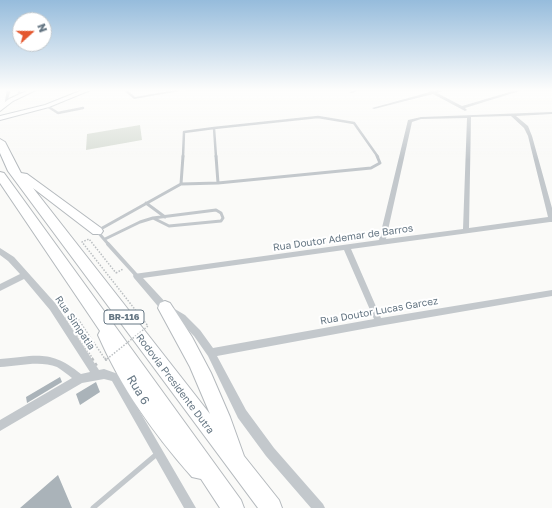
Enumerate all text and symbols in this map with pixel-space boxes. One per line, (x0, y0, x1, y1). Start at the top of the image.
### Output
north arrow (12, 12, 52, 52)
text: N (35, 22, 50, 34)
street label: Rua Doutor Ademar de Barros (272, 222, 414, 254)
street label: Rua Simpatia (52, 294, 98, 352)
street label: Rua Doutor Lucas Garcez (319, 295, 439, 327)
road number: BR-116 (104, 310, 144, 324)
street label: Rodovia Presidente Dutra (133, 332, 217, 436)
street label: Rua 6 (124, 372, 152, 408)

